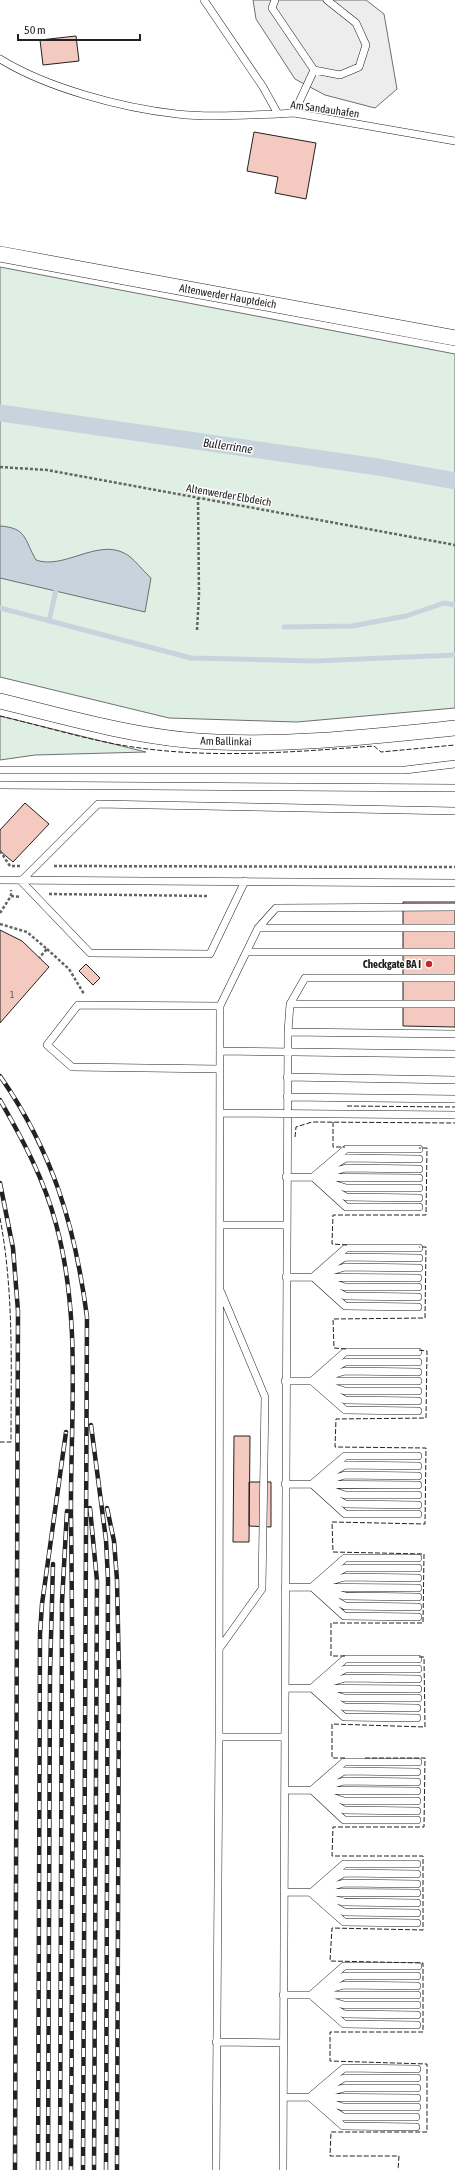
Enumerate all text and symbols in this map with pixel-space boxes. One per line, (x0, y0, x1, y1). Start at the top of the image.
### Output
scale bar (18, 16, 140, 42)
text: 50 m (24, 23, 46, 37)
street label: Am Sandauhafen (290, 98, 360, 120)
street label: Altenwerder Hauptdeich (178, 282, 278, 310)
water label: Bullerrinne (202, 436, 254, 456)
street label: Altenwerder Elbdeich (185, 482, 273, 508)
street label: Am Ballinkai (200, 735, 252, 747)
place label: Checkgate BA I (363, 958, 421, 970)
marker: Checkgate BA I (424, 959, 434, 969)
house number: 1 (10, 990, 14, 1000)

